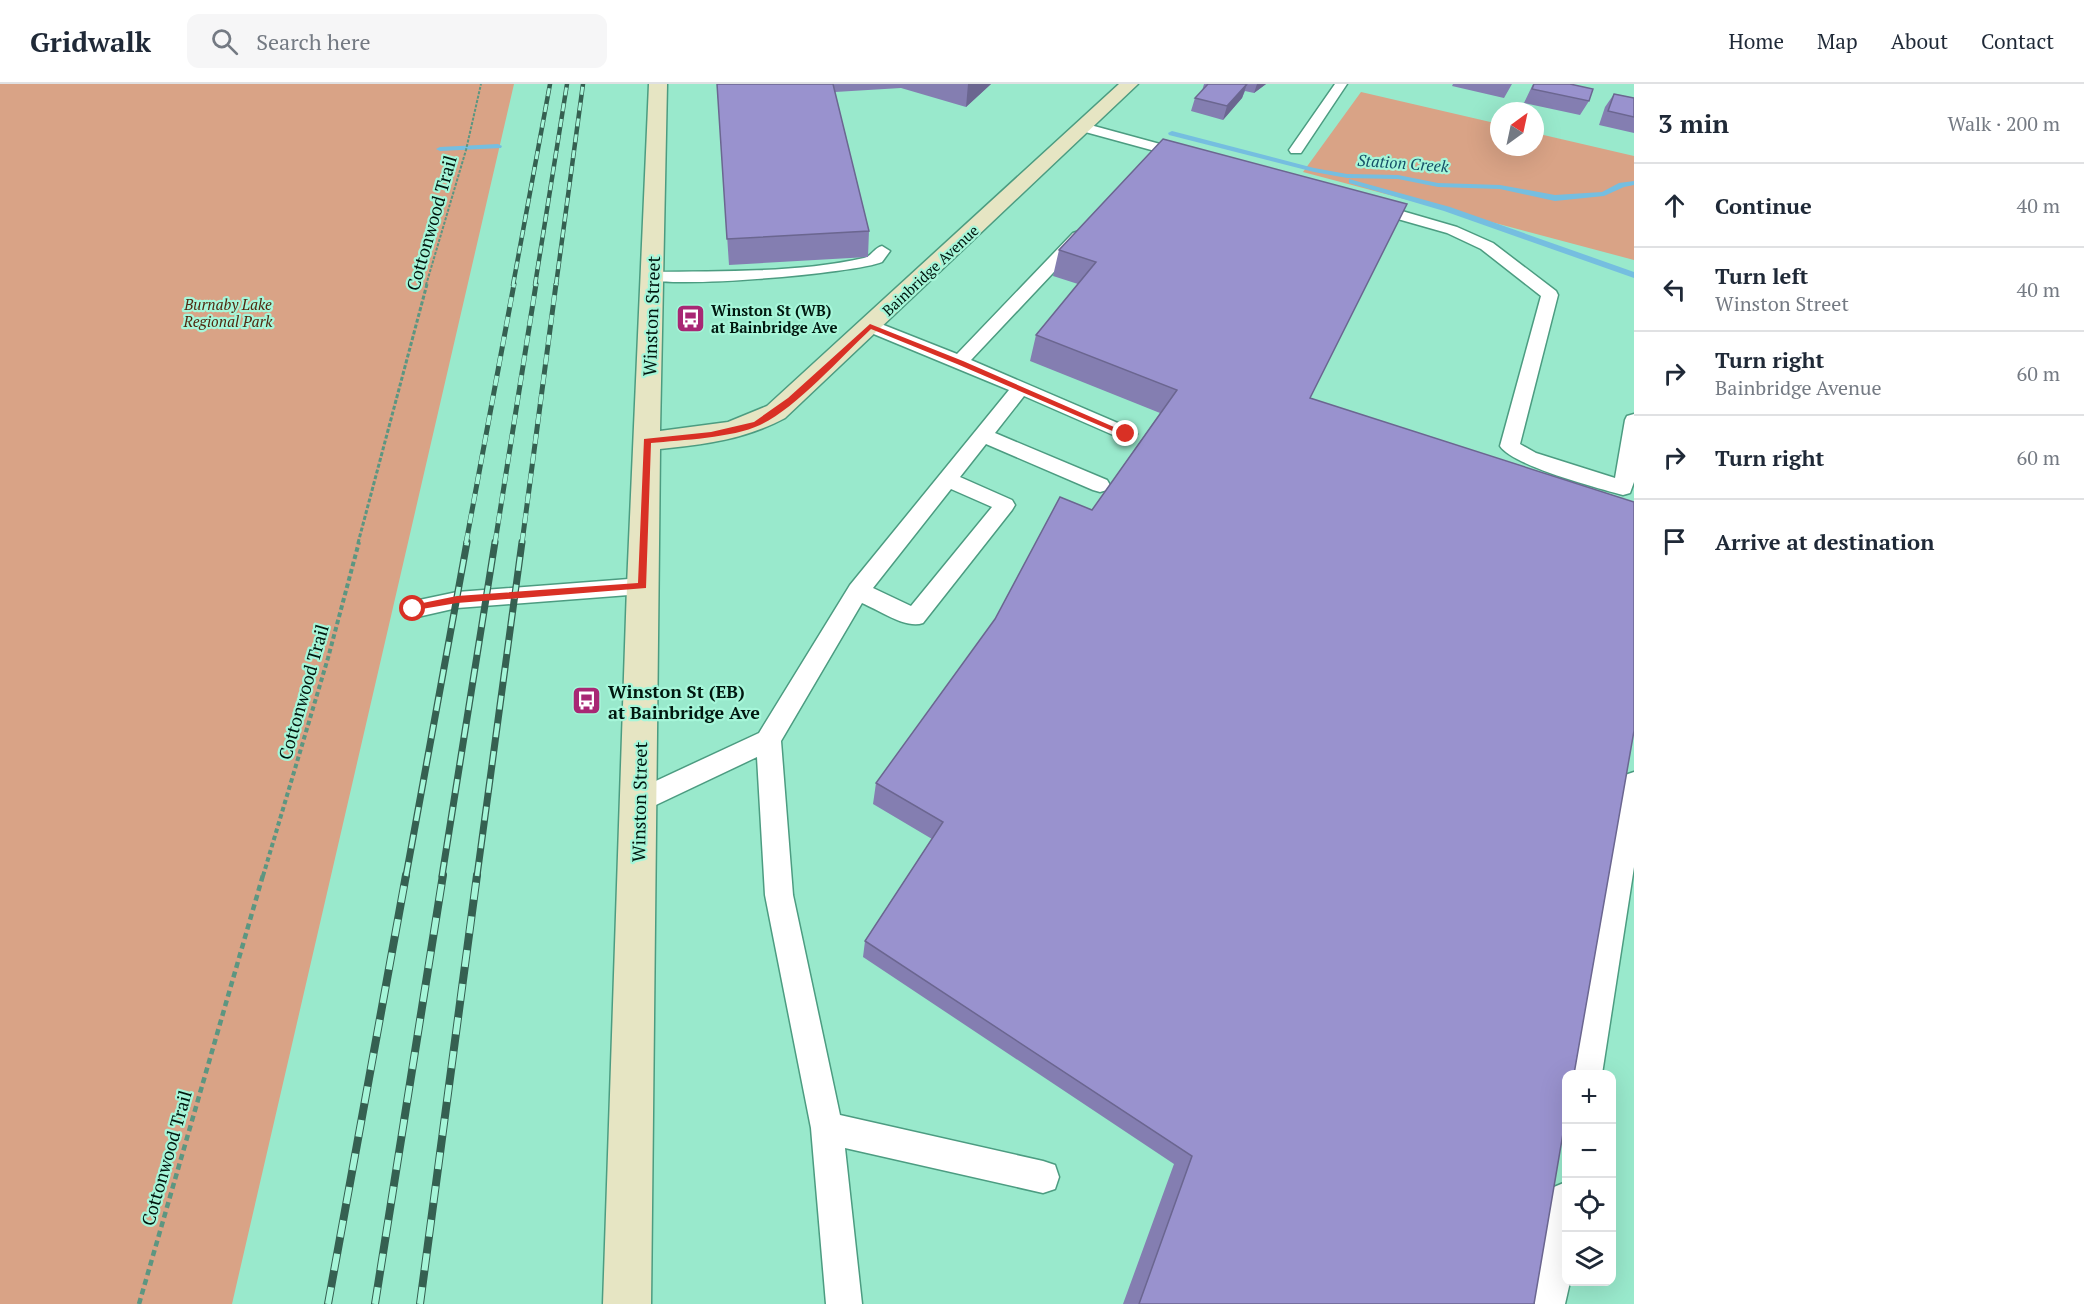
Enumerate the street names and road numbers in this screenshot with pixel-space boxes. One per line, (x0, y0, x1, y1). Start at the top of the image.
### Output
street label: Cottonwood Trail (400, 153, 462, 293)
street label: Bainbridge Avenue (878, 220, 982, 320)
street label: Winston Street (637, 255, 665, 377)
street label: Cottonwood Trail (272, 622, 334, 762)
street label: Winston Street (626, 741, 652, 862)
street label: Cottonwood Trail (135, 1088, 197, 1228)

